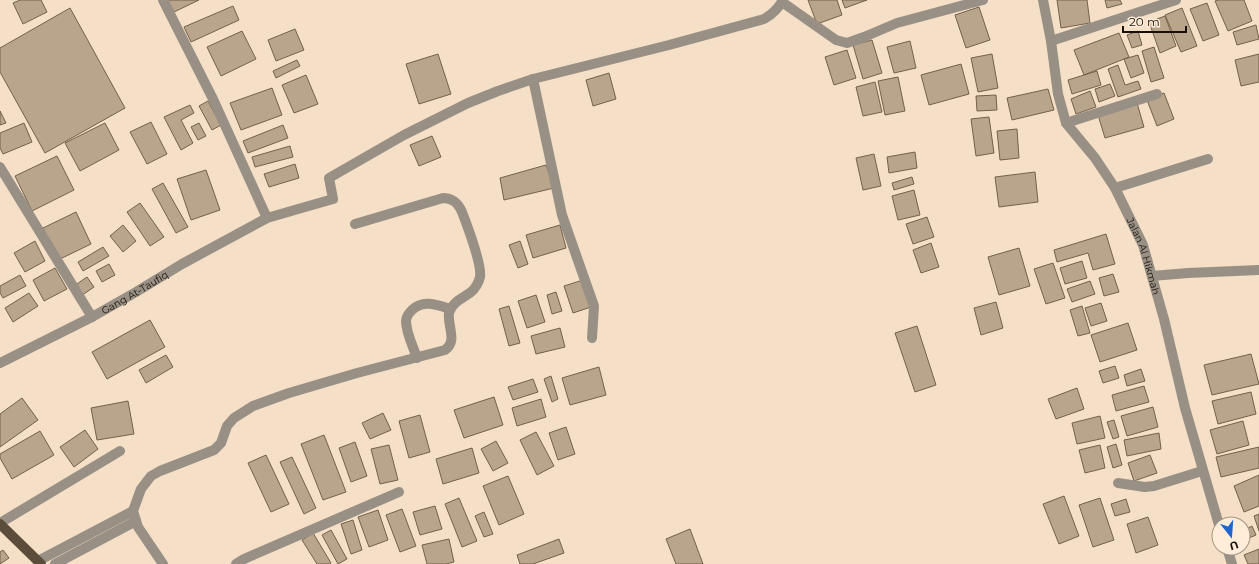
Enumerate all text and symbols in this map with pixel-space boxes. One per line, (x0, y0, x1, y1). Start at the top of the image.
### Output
scale bar (1123, 8, 1186, 34)
text: 20 m (1129, 14, 1160, 29)
street label: Jalan Al Hikmah (1123, 214, 1163, 296)
street label: Gang At-Taufiq (99, 268, 171, 317)
north arrow (1211, 516, 1251, 556)
text: U (1228, 538, 1240, 554)

